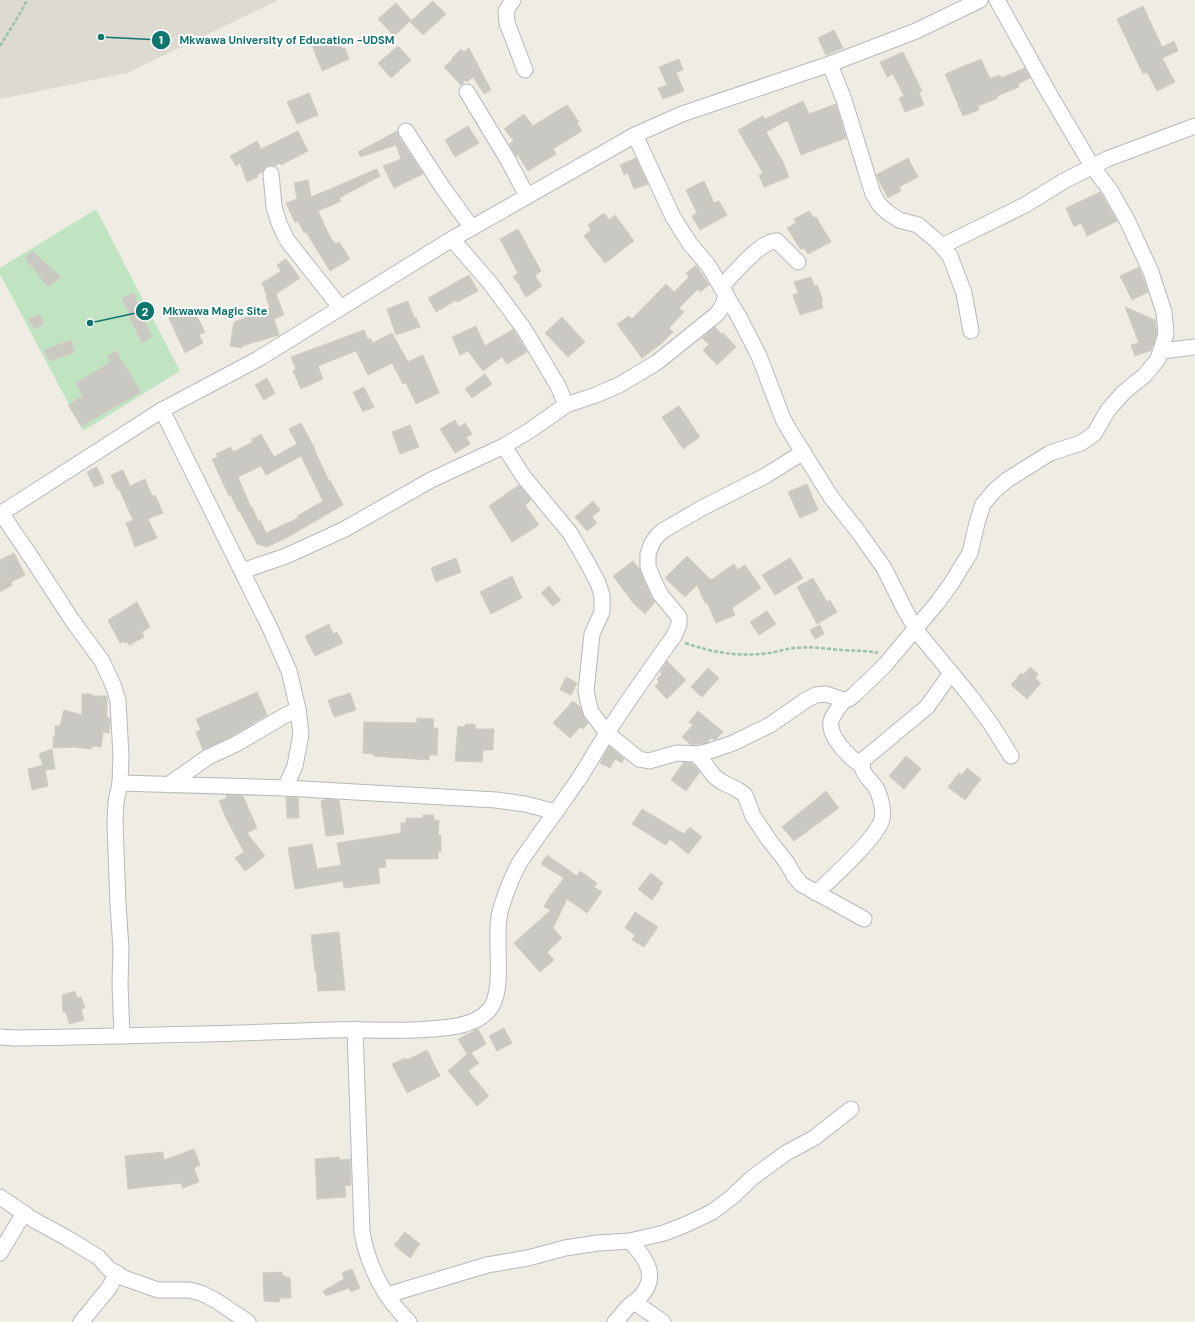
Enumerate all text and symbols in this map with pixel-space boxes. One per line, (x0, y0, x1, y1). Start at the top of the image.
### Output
callout: Mkwawa University of Education -UDSM (151, 28, 402, 51)
text: 1 (159, 32, 163, 48)
text: Mkwawa University of Education -UDSM (180, 33, 395, 47)
callout: Mkwawa Magic Site (135, 300, 275, 323)
text: 2 (142, 304, 149, 320)
text: Mkwawa Magic Site (163, 304, 268, 318)

